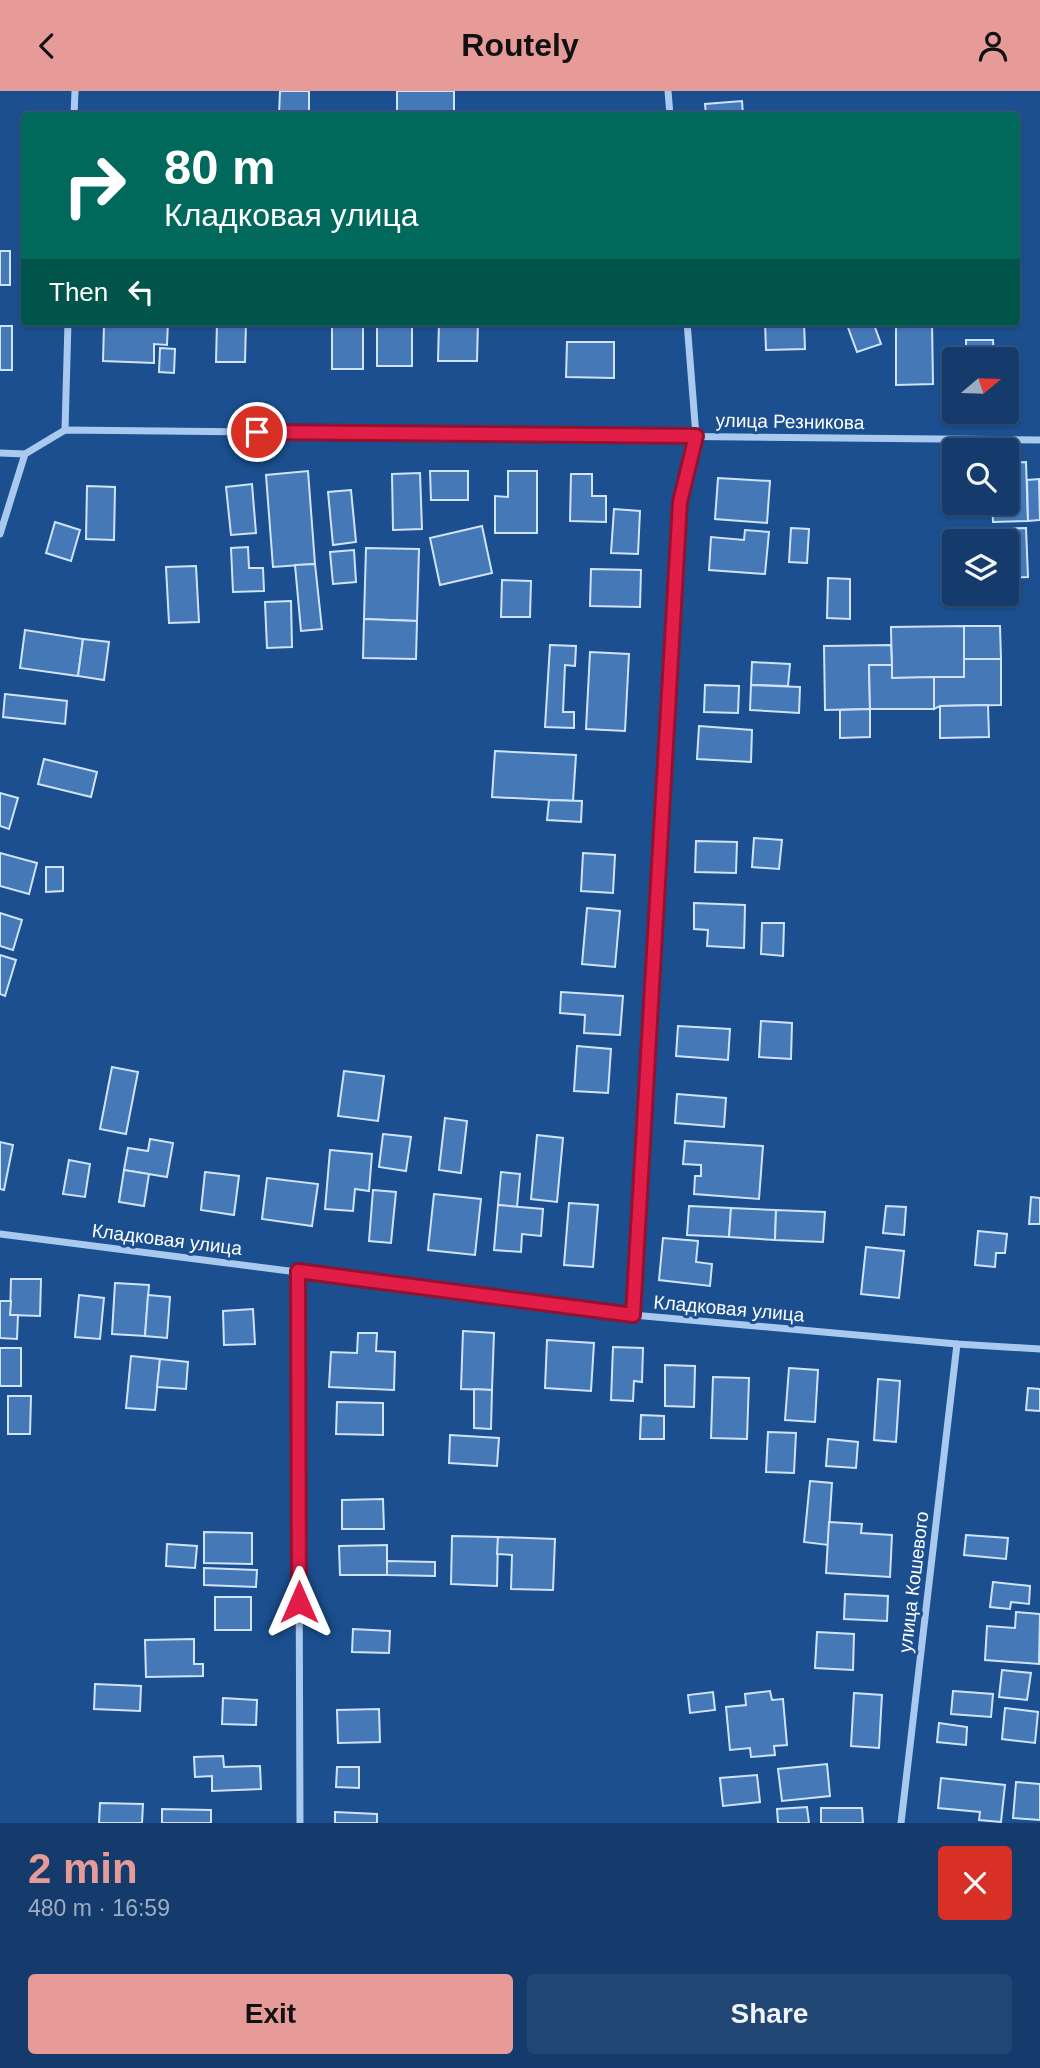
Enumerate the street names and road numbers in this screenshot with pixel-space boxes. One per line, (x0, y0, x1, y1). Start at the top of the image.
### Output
street label: улица Резникова (715, 410, 865, 433)
street label: Кладковая улица (91, 1220, 244, 1259)
street label: Кладковая улица (653, 1291, 806, 1326)
street label: улица Кошевого (894, 1510, 933, 1654)

